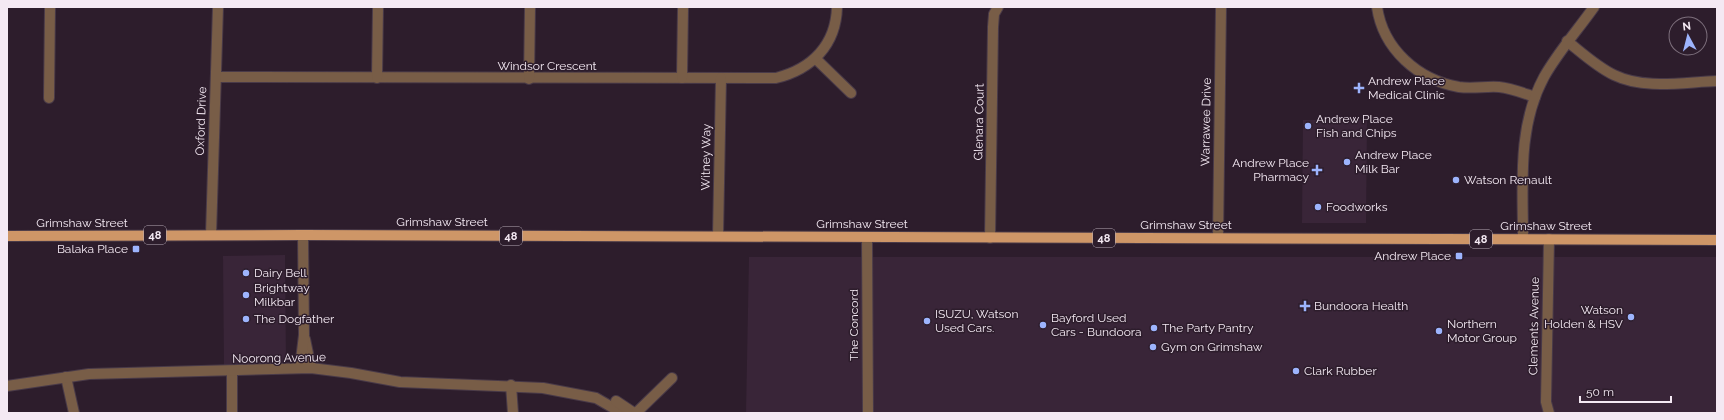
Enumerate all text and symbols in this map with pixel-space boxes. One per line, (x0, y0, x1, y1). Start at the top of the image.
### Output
north arrow (1668, 16, 1708, 56)
text: N (1682, 20, 1692, 34)
street label: Windsor Crescent (497, 59, 597, 73)
place label: Andrew Place Medical Clinic (1368, 74, 1445, 102)
street label: Warrawee Drive (1198, 78, 1214, 166)
marker: Andrew Place Medical Clinic (1353, 82, 1365, 94)
street label: Glenara Court (971, 83, 987, 161)
street label: Oxford Drive (193, 86, 209, 156)
place label: Andrew Place Fish and Chips (1316, 112, 1397, 140)
marker: Andrew Place Fish and Chips (1303, 121, 1313, 131)
street label: Witney Way (698, 123, 714, 190)
place label: Andrew Place Milk Bar (1355, 148, 1432, 176)
place label: Andrew Place Pharmacy (1232, 156, 1309, 184)
marker: Andrew Place Milk Bar (1342, 157, 1352, 167)
marker: Andrew Place Pharmacy (1312, 165, 1322, 175)
place label: Watson Renault (1464, 173, 1552, 187)
marker: Watson Renault (1451, 175, 1461, 185)
place label: Foodworks (1326, 200, 1388, 214)
marker: Foodworks (1313, 202, 1323, 212)
street label: Grimshaw Street (396, 215, 488, 229)
street label: Grimshaw Street (36, 216, 128, 230)
street label: Grimshaw Street (816, 217, 908, 231)
street label: Grimshaw Street (1140, 218, 1232, 232)
street label: Grimshaw Street (1500, 219, 1592, 233)
road number: 48 (144, 226, 166, 244)
road number: 48 (500, 227, 522, 245)
road number: 48 (1093, 229, 1115, 247)
road number: 48 (1470, 230, 1492, 248)
place label: Balaka Place (57, 242, 128, 256)
marker: Balaka Place (131, 244, 141, 254)
place label: Andrew Place (1374, 249, 1451, 263)
marker: Andrew Place (1454, 251, 1464, 261)
place label: Dairy Bell (254, 266, 307, 280)
marker: Dairy Bell (241, 268, 251, 278)
street label: Clements Avenue (1526, 277, 1542, 375)
place label: Brightway Milkbar (254, 281, 310, 309)
street label: The Concord (847, 289, 861, 361)
marker: Brightway Milkbar (241, 290, 251, 300)
place label: Bundoora Health (1314, 299, 1408, 313)
marker: Bundoora Health (1299, 300, 1311, 312)
place label: Watson Holden & HSV (1544, 303, 1623, 331)
place label: ISUZU, Watson Used Cars. (935, 307, 1018, 335)
place label: Bayford Used Cars - Bundoora (1051, 311, 1142, 339)
place label: The Dogfather (254, 312, 335, 326)
marker: Watson Holden & HSV (1626, 312, 1636, 322)
marker: The Dogfather (241, 314, 251, 324)
marker: ISUZU, Watson Used Cars. (922, 316, 932, 326)
place label: Northern Motor Group (1447, 317, 1517, 345)
marker: Bayford Used Cars - Bundoora (1038, 320, 1048, 330)
place label: The Party Pantry (1162, 321, 1254, 335)
marker: The Party Pantry (1149, 323, 1159, 333)
marker: Northern Motor Group (1434, 326, 1444, 336)
place label: Gym on Grimshaw (1161, 340, 1263, 354)
marker: Gym on Grimshaw (1148, 342, 1158, 352)
street label: Noorong Avenue (232, 350, 326, 366)
place label: Clark Rubber (1304, 364, 1377, 378)
marker: Clark Rubber (1291, 366, 1301, 376)
scale bar (1580, 378, 1671, 404)
text: 50 m (1586, 385, 1614, 399)

